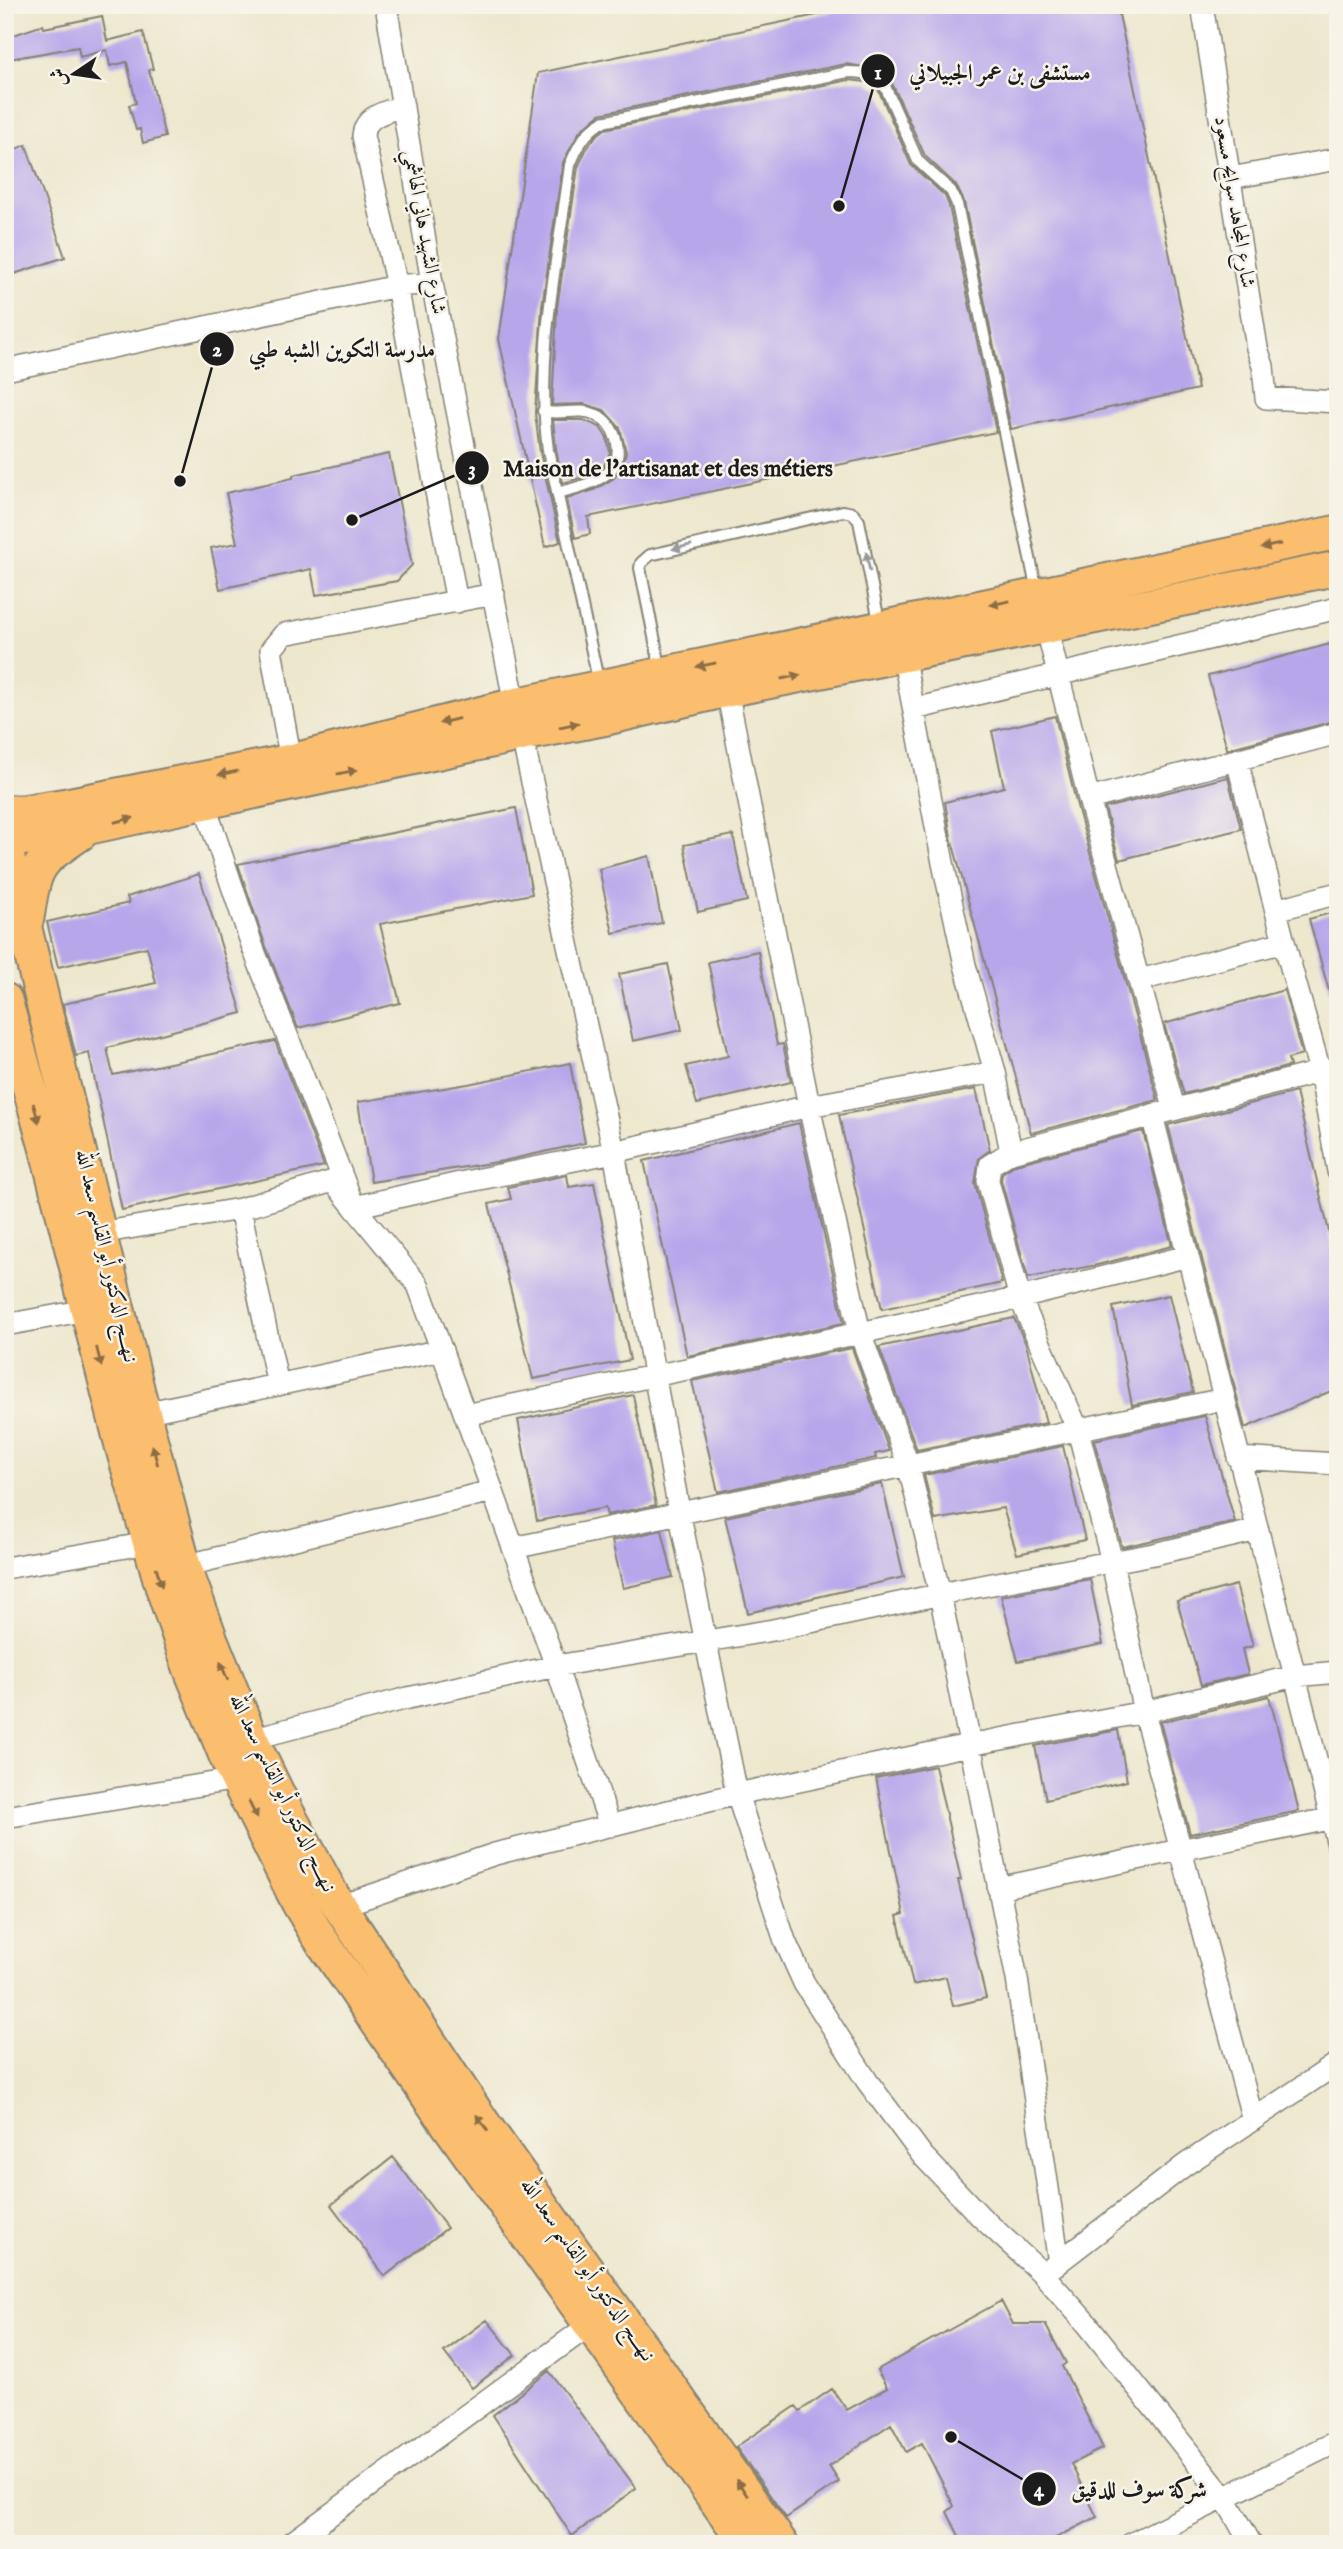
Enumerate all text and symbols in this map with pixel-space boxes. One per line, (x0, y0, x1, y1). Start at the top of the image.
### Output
north arrow (38, 38, 108, 108)
callout: مستشفى بن عمر الجبيلاني (860, 49, 1105, 93)
text: مستشفى بن عمر الجبيلاني (908, 59, 1091, 91)
text: 1 (874, 60, 882, 87)
text: ش (46, 65, 73, 89)
street label: شارع المجاهد سوايح مسعود (1204, 114, 1261, 291)
street label: شارع الشهيد هاني الهاشمي (391, 147, 452, 317)
callout: مدرسة التكوين الشبه طبي (199, 327, 449, 371)
text: مدرسة التكوين الشبه طبي (249, 336, 435, 371)
text: 2 (212, 337, 222, 364)
callout: Maison de l'artisanat et des métiers (454, 446, 847, 490)
text: Maison de l'artisanat et des métiers (503, 455, 833, 484)
text: 3 (468, 456, 476, 483)
one-way arrow (1260, 541, 1282, 552)
one-way arrow (671, 542, 693, 553)
one-way arrow (862, 551, 873, 573)
one-way arrow (989, 598, 1011, 609)
one-way arrow (695, 659, 717, 670)
one-way arrow (780, 672, 802, 683)
one-way arrow (438, 716, 460, 727)
one-way arrow (558, 720, 580, 731)
one-way arrow (336, 767, 358, 778)
one-way arrow (216, 768, 238, 779)
one-way arrow (113, 814, 135, 825)
one-way arrow (31, 1103, 41, 1124)
street label: نـهـــج الدكتور أبو القاسم سعد الله (62, 1146, 149, 1367)
one-way arrow (94, 1346, 105, 1368)
one-way arrow (149, 1444, 159, 1465)
one-way arrow (154, 1566, 165, 1588)
one-way arrow (218, 1661, 229, 1682)
street label: نـهـــج الدكتور أبو القاسم سعد الله (217, 1687, 346, 1900)
one-way arrow (247, 1800, 258, 1820)
one-way arrow (476, 2113, 489, 2132)
street label: نـهـــج الدكتور أبو القاسم سعد الله (508, 2170, 665, 2371)
callout: شركة سوف للدقيق (1022, 2467, 1221, 2511)
text: شركة سوف للدقيق (1071, 2475, 1207, 2505)
text: 4 (1034, 2477, 1045, 2504)
one-way arrow (735, 2479, 749, 2497)

